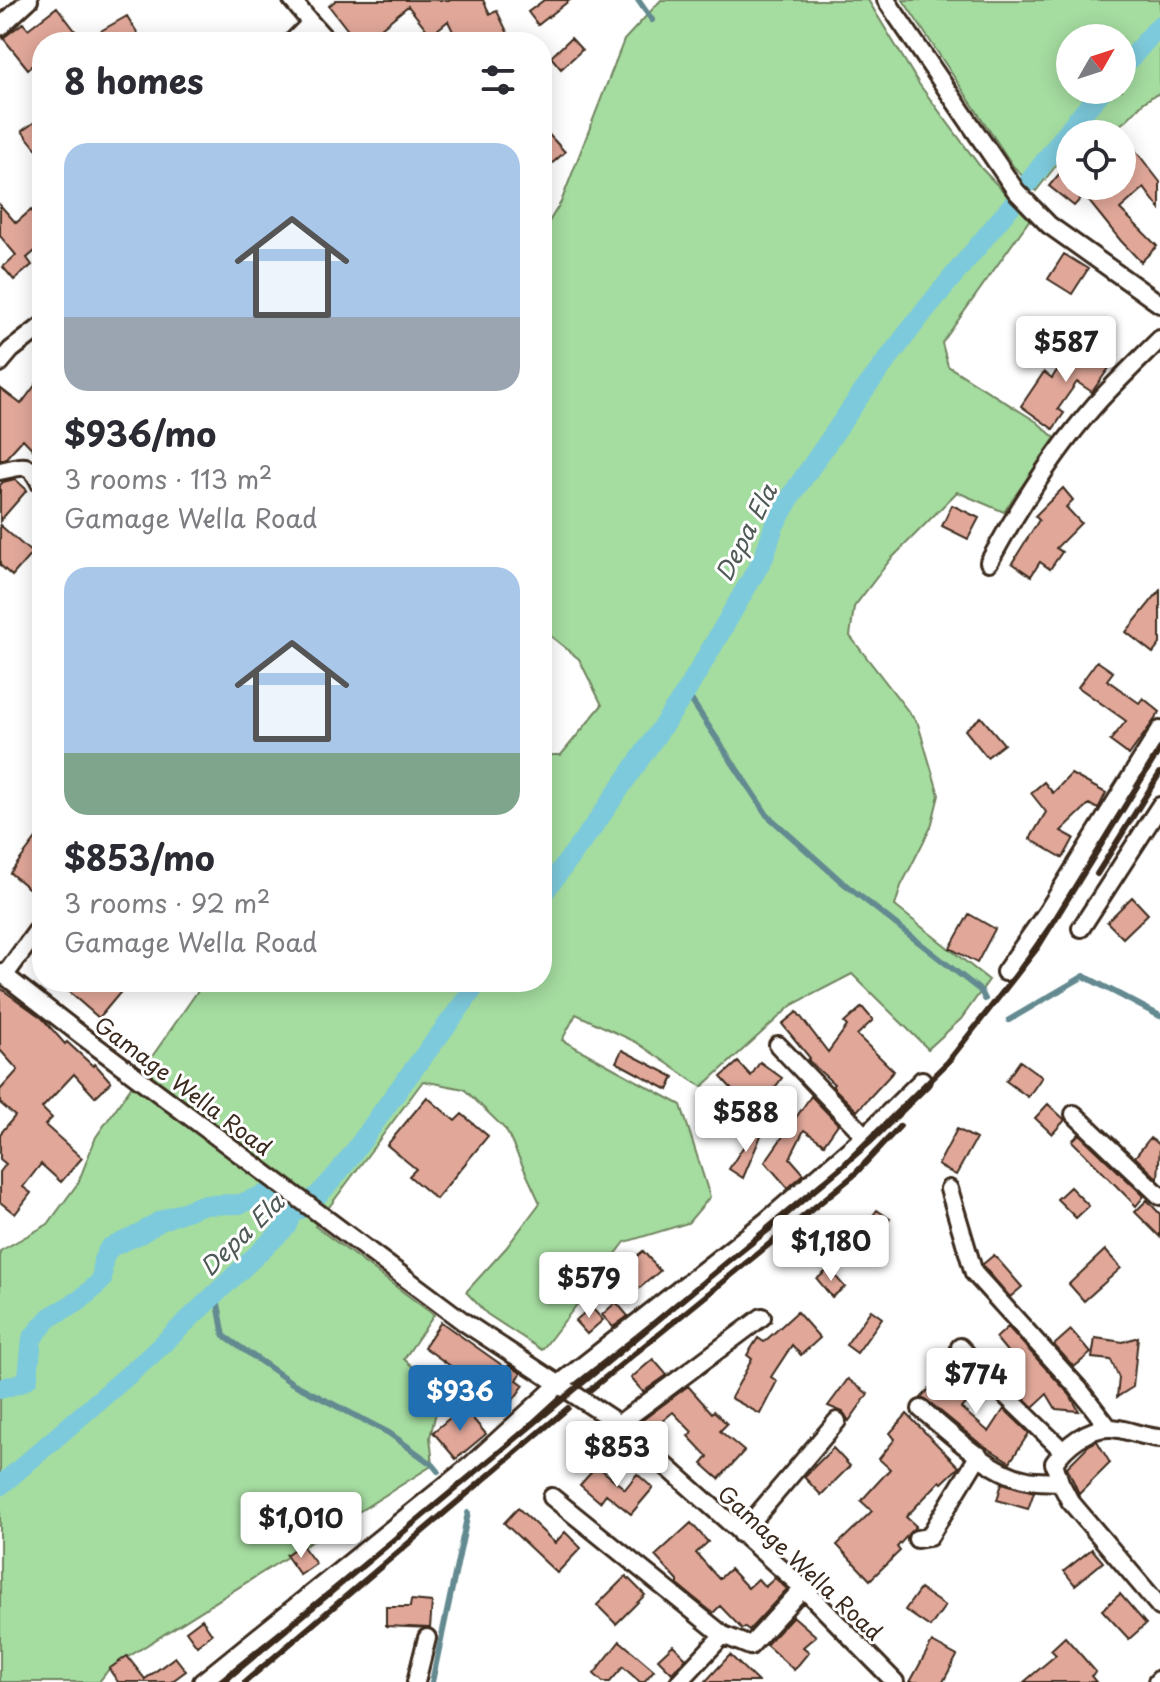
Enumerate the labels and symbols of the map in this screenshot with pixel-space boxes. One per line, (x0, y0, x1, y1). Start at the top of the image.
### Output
north arrow (1056, 24, 1136, 104)
pin: $587 (1019, 316, 1113, 384)
water label: Depa Ela (705, 476, 786, 587)
street label: Gamage Wella Road (88, 1007, 280, 1163)
pin: $588 (699, 1086, 793, 1154)
water label: Depa Ela (191, 1184, 292, 1283)
pin: $1,180 (766, 1215, 896, 1283)
pin: $579 (542, 1252, 636, 1320)
pin: $774 (929, 1348, 1023, 1416)
pin: $936 (413, 1365, 507, 1433)
pin: $853 (570, 1421, 664, 1489)
street label: Gamage Wella Road (711, 1477, 891, 1647)
pin: $1,010 (236, 1492, 366, 1560)

